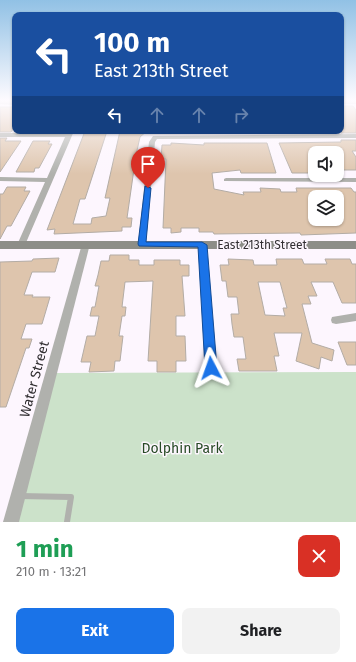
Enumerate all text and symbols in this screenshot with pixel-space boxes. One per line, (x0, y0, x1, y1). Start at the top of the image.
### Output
text: 100 m (94, 26, 170, 59)
icon: left (28, 28, 80, 80)
text: East 213th Street (94, 60, 229, 82)
icon: left (104, 104, 126, 126)
icon: ahead (146, 104, 168, 126)
icon: ahead (188, 104, 210, 126)
icon: right (230, 104, 252, 126)
map controls (308, 146, 344, 226)
button: sound (308, 146, 344, 182)
pin (131, 147, 165, 188)
icon: arrive (137, 153, 159, 175)
button: layers (308, 190, 344, 226)
street label: East 213th Street (217, 238, 308, 252)
street label: Water Street (16, 338, 53, 419)
position arrow (190, 347, 232, 389)
park label: Dolphin Park (141, 440, 223, 457)
text: 1 min (16, 535, 74, 563)
button: close (298, 535, 340, 577)
text: 210 m · 13:21 (16, 564, 87, 579)
button: Exit (16, 608, 174, 654)
button: Share (182, 608, 340, 654)

